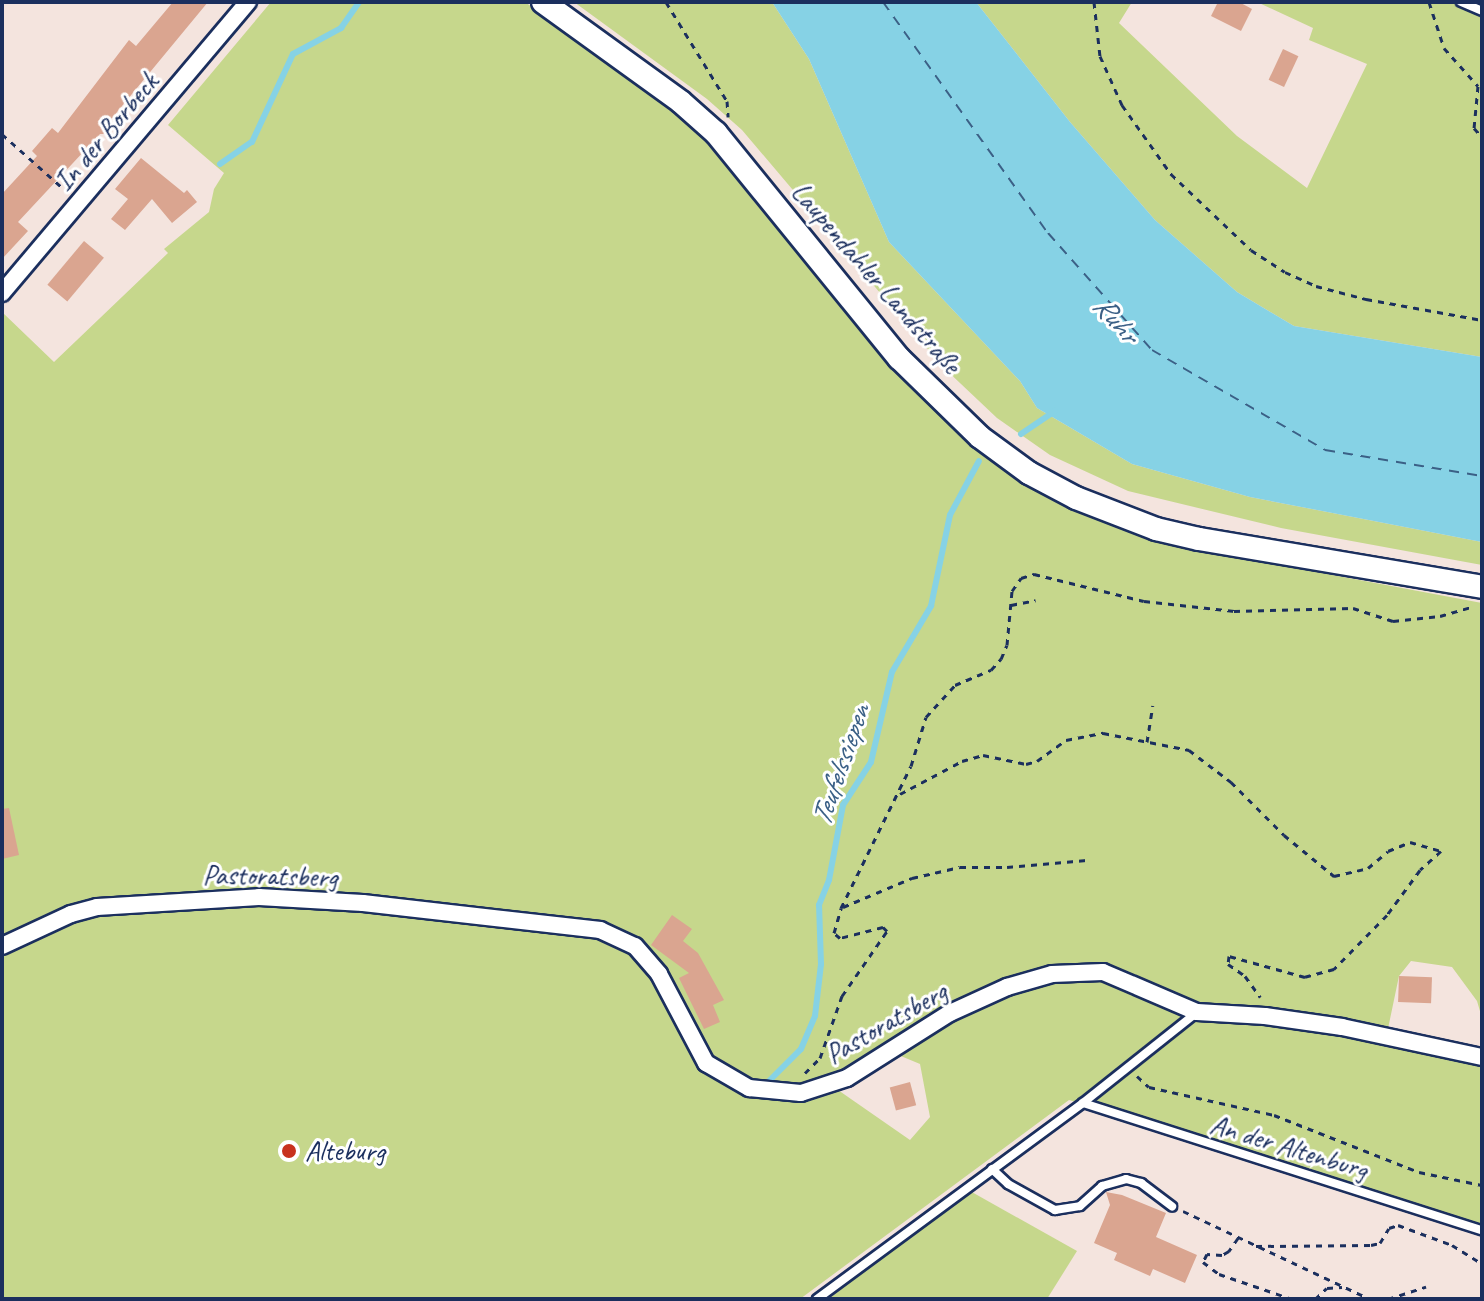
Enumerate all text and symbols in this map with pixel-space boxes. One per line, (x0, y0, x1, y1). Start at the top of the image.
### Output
street label: In der Borbeck (47, 66, 165, 198)
street label: Laupendahler Landstraße (784, 176, 968, 380)
water label: Ruhr (1086, 288, 1146, 350)
water label: Teufelssiepen (802, 700, 878, 830)
street label: Pastoratsberg (202, 858, 338, 894)
street label: Pastoratsberg (819, 975, 953, 1071)
street label: An der Altenburg (1206, 1107, 1372, 1187)
place label: Alteburg (305, 1134, 385, 1168)
marker: Alteburg (280, 1142, 298, 1160)

